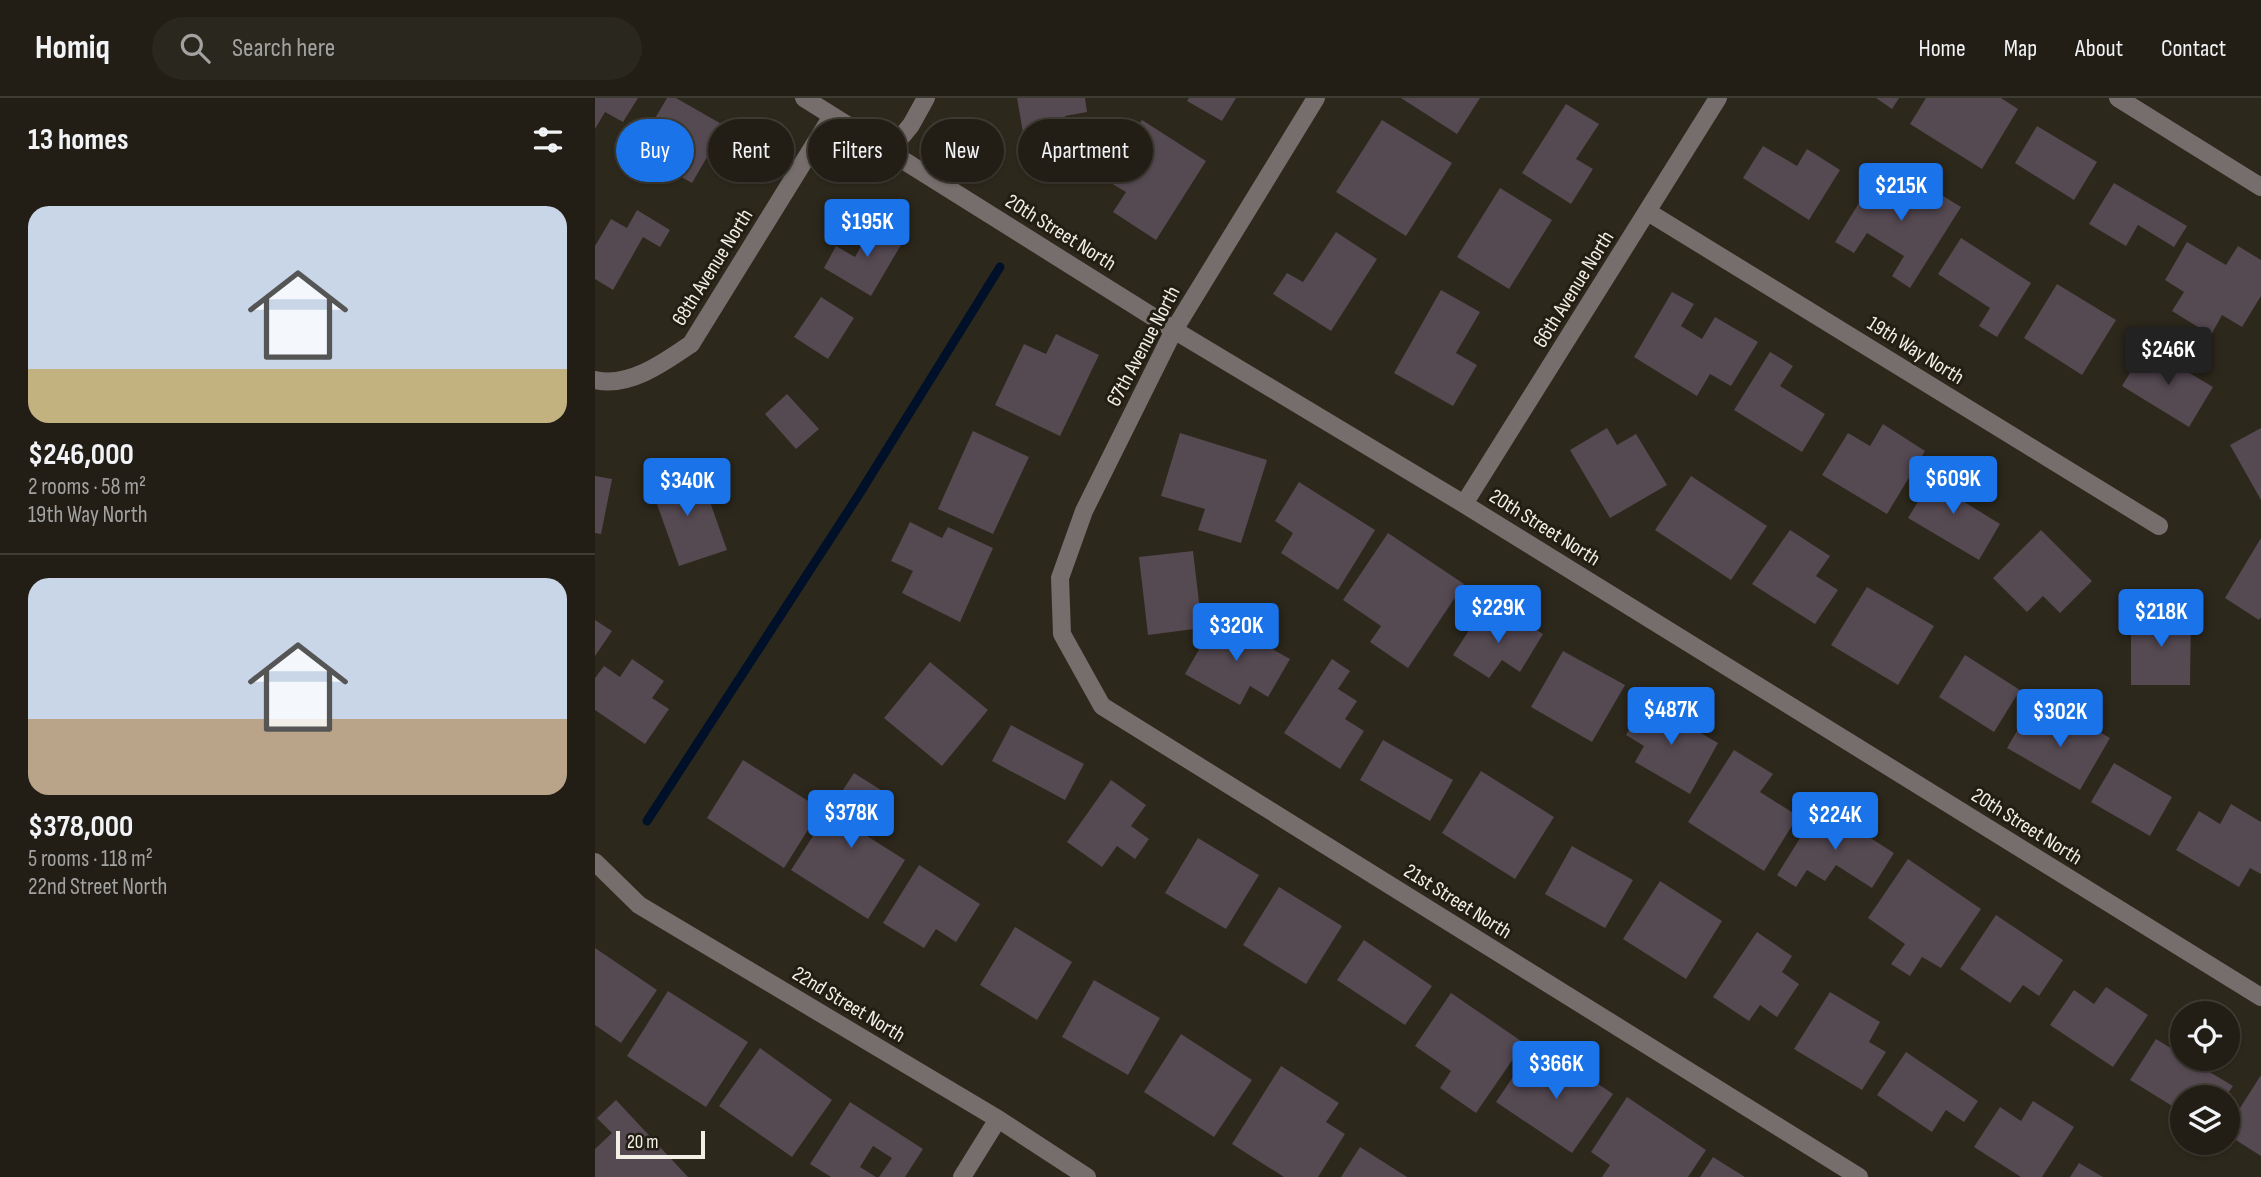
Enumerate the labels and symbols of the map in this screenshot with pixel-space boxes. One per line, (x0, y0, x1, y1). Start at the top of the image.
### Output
pin: $215K (1852, 164, 1950, 223)
street label: 20th Street North (1001, 189, 1121, 276)
pin: $195K (818, 200, 916, 259)
street label: 68th Avenue North (667, 204, 758, 330)
street label: 66th Avenue North (1528, 226, 1619, 352)
street label: 67th Avenue North (1101, 282, 1186, 411)
street label: 19th Way North (1863, 311, 1969, 390)
pin: $246K (2119, 328, 2217, 387)
pin: $609K (1904, 456, 2002, 516)
pin: $340K (638, 458, 736, 518)
street label: 20th Street North (1485, 484, 1605, 571)
pin: $229K (1449, 586, 1547, 645)
pin: $218K (2112, 589, 2210, 649)
pin: $320K (1187, 603, 1285, 663)
pin: $487K (1622, 688, 1720, 747)
pin: $302K (2011, 690, 2109, 749)
street label: 20th Street North (1967, 783, 2087, 870)
pin: $378K (802, 790, 900, 850)
pin: $224K (1786, 792, 1884, 852)
street label: 21st Street North (1399, 858, 1516, 944)
street label: 22nd Street North (788, 961, 910, 1048)
pin: $366K (1507, 1042, 1605, 1101)
scale bar (616, 1128, 705, 1160)

